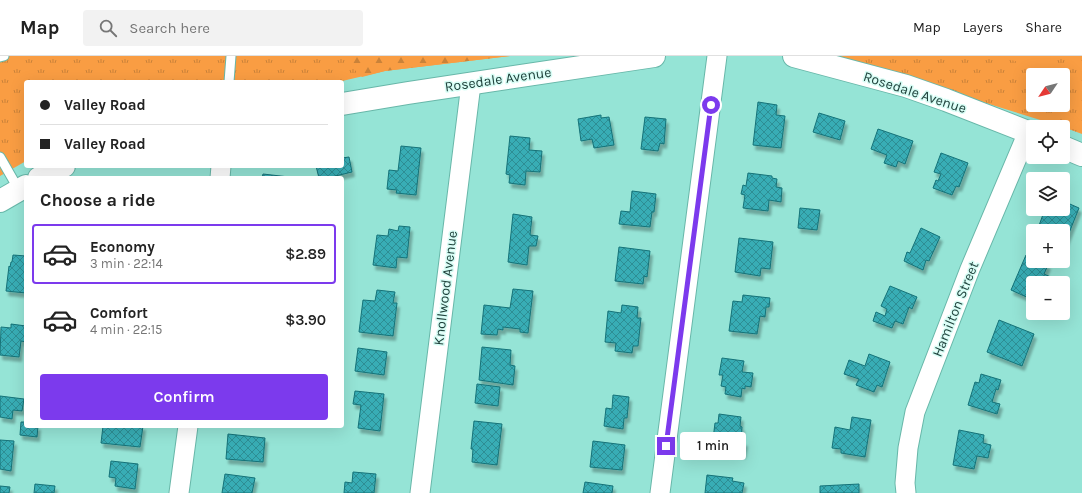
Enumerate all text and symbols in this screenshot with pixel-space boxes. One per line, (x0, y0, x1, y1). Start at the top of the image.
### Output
search box (83, 10, 363, 46)
text: Map (20, 17, 59, 39)
icon: search (97, 17, 119, 39)
text: Search here (129, 19, 210, 37)
text: Map (913, 19, 941, 36)
text: Layers (963, 19, 1003, 36)
text: Share (1025, 19, 1062, 36)
street label: Rosedale Avenue (444, 64, 552, 95)
street label: Rosedale Avenue (861, 68, 968, 117)
north arrow (1026, 68, 1070, 112)
map controls (1026, 68, 1070, 320)
text: Valley Road (64, 96, 146, 114)
route start (702, 96, 720, 114)
button: locate (1026, 120, 1070, 164)
text: Valley Road (64, 135, 146, 153)
button: layers (1026, 172, 1070, 216)
text: Choose a ride (40, 189, 155, 211)
button: + (1026, 224, 1070, 268)
street label: Knollwood Avenue (430, 230, 461, 346)
icon: car (42, 236, 78, 272)
text: Economy (90, 238, 155, 256)
text: $2.89 (285, 245, 326, 263)
text: 3 min · 22:14 (90, 256, 163, 271)
street label: Hamilton Street (929, 259, 982, 359)
button: − (1026, 276, 1070, 320)
icon: car (42, 302, 78, 338)
text: Comfort (90, 304, 148, 322)
text: $3.90 (285, 311, 326, 329)
text: 4 min · 22:15 (90, 322, 162, 337)
button: Confirm (40, 374, 328, 420)
callout: 1 min (680, 432, 746, 460)
route end (657, 437, 675, 455)
text: 1 min (697, 438, 729, 453)

